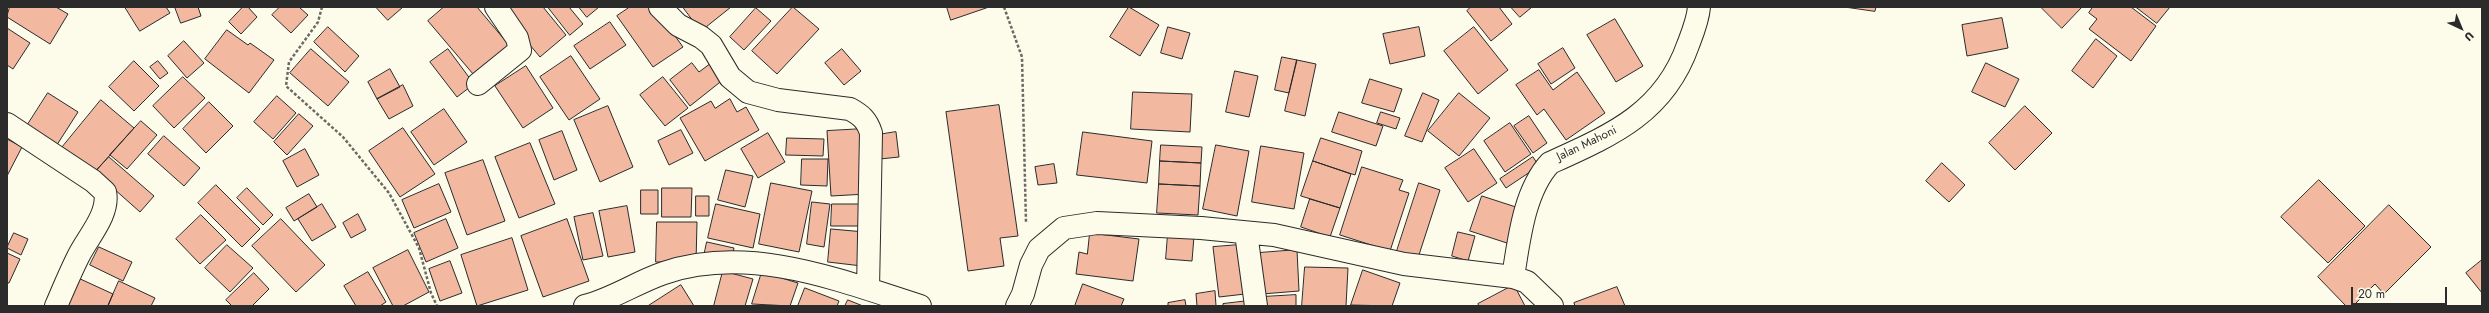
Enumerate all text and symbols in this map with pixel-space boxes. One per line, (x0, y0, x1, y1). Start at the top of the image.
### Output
north arrow (2441, 8, 2481, 48)
text: U (2461, 28, 2478, 45)
street label: Jalan Mahoni (1555, 123, 1619, 165)
scale bar (2353, 279, 2449, 305)
text: 20 m (2358, 285, 2385, 303)

